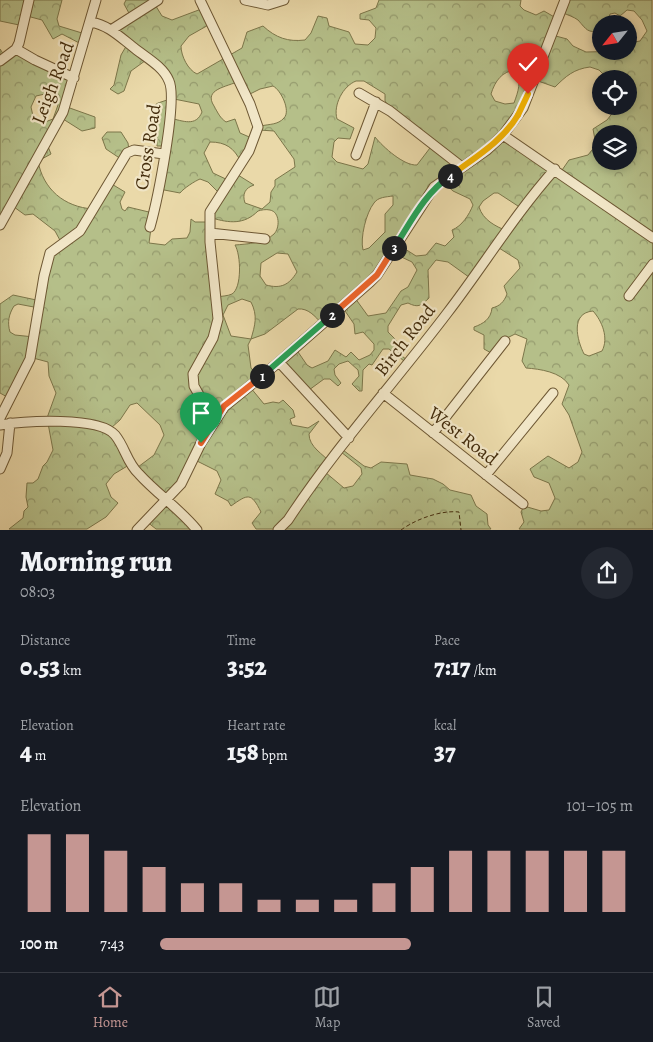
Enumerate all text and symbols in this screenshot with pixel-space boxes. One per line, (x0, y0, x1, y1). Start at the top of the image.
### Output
north arrow (592, 15, 638, 60)
map controls (592, 15, 637, 170)
street label: Leigh Road (25, 37, 81, 128)
pin (507, 43, 549, 94)
icon: check (514, 50, 542, 78)
button: locate (592, 70, 637, 115)
street label: Cross Road (128, 101, 168, 192)
button: layers (592, 125, 637, 170)
pin: 4 (438, 164, 462, 188)
text: 4 (447, 167, 454, 186)
pin: 3 (382, 236, 406, 260)
text: 3 (391, 239, 398, 258)
street label: Birch Road (369, 298, 442, 382)
pin: 2 (320, 302, 344, 328)
text: 2 (329, 306, 336, 325)
pin: 1 (250, 364, 274, 388)
text: 1 (260, 367, 265, 386)
pin (180, 392, 222, 443)
icon: arrive (187, 399, 215, 427)
street label: West Road (422, 400, 504, 472)
text: Morning run (20, 543, 172, 581)
button: share (581, 547, 633, 599)
text: 08:03 (20, 581, 55, 603)
text: Distance (20, 631, 70, 650)
text: Time (227, 631, 256, 650)
text: Pace (434, 631, 460, 650)
text: 0.53 (20, 650, 60, 684)
text: 3:52 (227, 650, 267, 684)
text: 7:17 (434, 650, 471, 684)
text: km (60, 661, 82, 680)
text: /km (471, 661, 497, 680)
text: Elevation (20, 716, 74, 735)
text: Heart rate (227, 716, 285, 735)
text: kcal (434, 716, 456, 735)
text: 4 (20, 735, 32, 769)
text: 158 (227, 735, 259, 769)
text: 37 (434, 735, 456, 769)
text: m (32, 746, 46, 765)
text: bpm (259, 746, 288, 765)
text: Elevation (20, 795, 81, 817)
text: 101–105 m (566, 795, 633, 817)
text: 100 m (20, 933, 58, 955)
text: 7:43 (100, 933, 124, 955)
tab: Home (93, 983, 128, 1032)
tab: Map (313, 983, 341, 1032)
tab: Saved (527, 983, 560, 1032)

